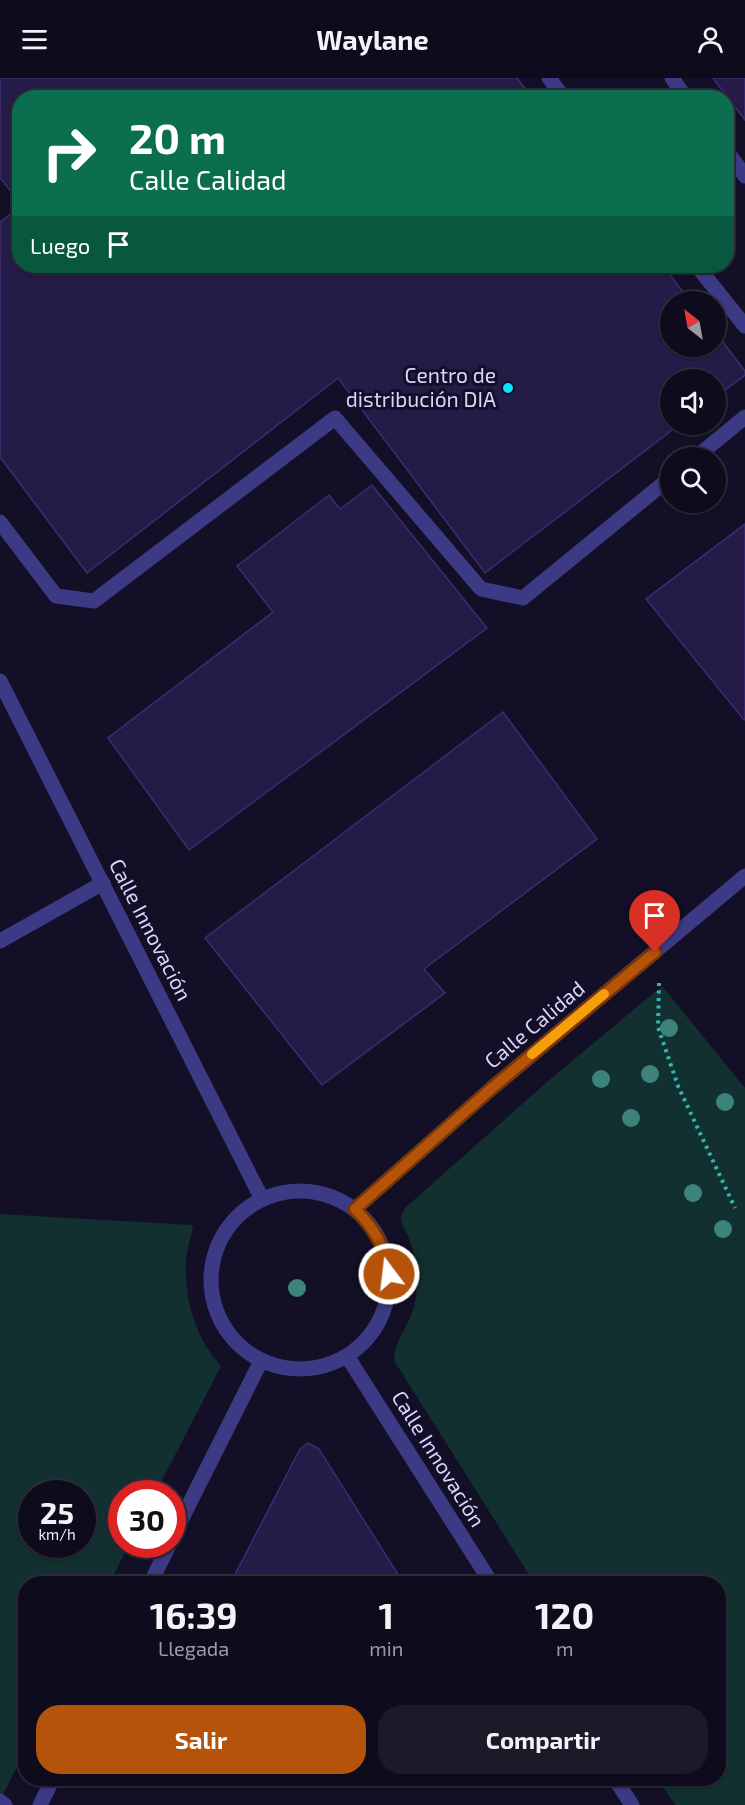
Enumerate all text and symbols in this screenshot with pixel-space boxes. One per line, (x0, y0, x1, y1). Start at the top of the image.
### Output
icon: menu (18, 23, 51, 56)
text: Waylane (316, 23, 429, 55)
icon: person (694, 23, 727, 56)
text: 20 m (129, 112, 226, 162)
icon: right (30, 114, 108, 192)
text: Calle Calidad (129, 163, 286, 195)
icon: arrive (102, 228, 135, 261)
text: Luego (30, 232, 90, 258)
north arrow (660, 291, 726, 357)
map controls (660, 291, 726, 513)
place label: Centro de distribución DIA (346, 362, 496, 411)
button: sound (660, 369, 726, 435)
marker: Centro de distribución DIA (501, 381, 515, 395)
button: search (660, 447, 726, 513)
street label: Calle Innovación (105, 854, 198, 1004)
pin (629, 890, 680, 952)
icon: arrive (638, 899, 671, 932)
street label: Calle Calidad (479, 975, 589, 1073)
position arrow (357, 1242, 421, 1306)
street label: Calle Innovación (387, 1386, 491, 1531)
speed limit sign: 30 (108, 1480, 186, 1558)
text: 25 (40, 1494, 74, 1530)
text: km/h (38, 1525, 76, 1543)
text: 16:39 (150, 1593, 237, 1636)
text: 1 (378, 1593, 394, 1636)
text: 120 (535, 1593, 594, 1636)
text: Llegada (158, 1636, 229, 1660)
text: min (369, 1636, 403, 1660)
text: m (556, 1636, 573, 1660)
button: Salir (36, 1705, 366, 1774)
button: Compartir (378, 1705, 708, 1774)

